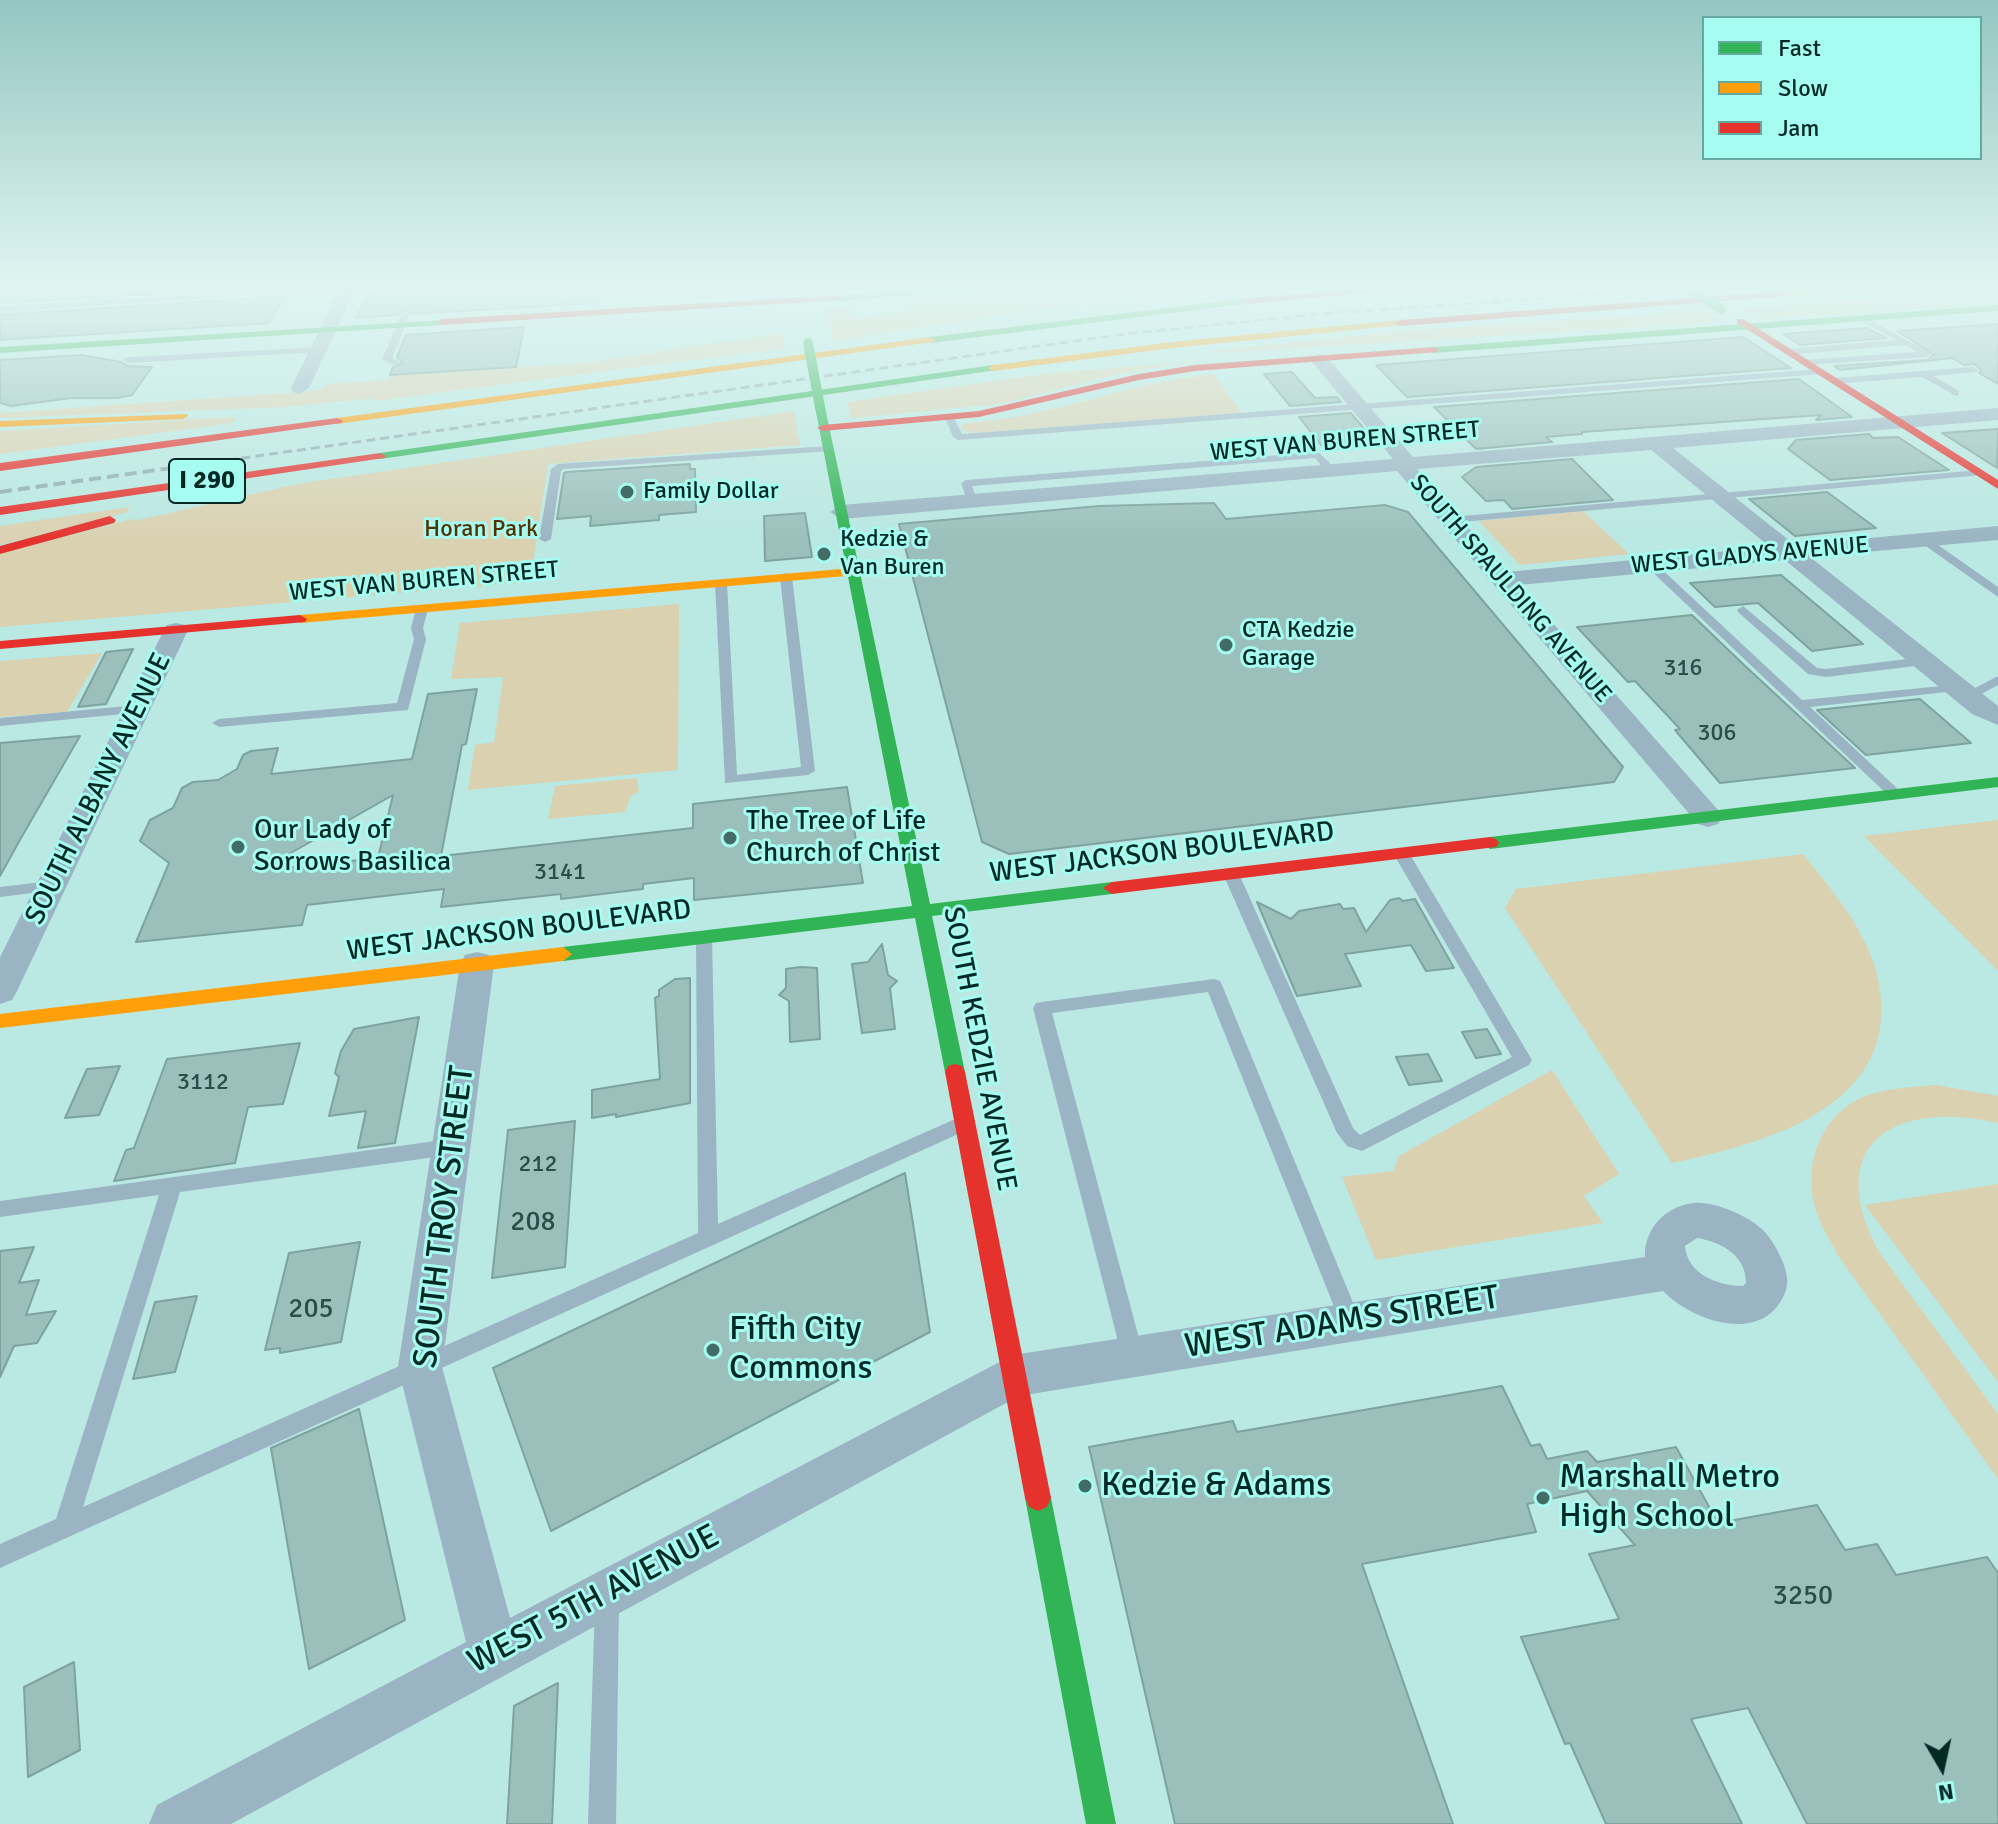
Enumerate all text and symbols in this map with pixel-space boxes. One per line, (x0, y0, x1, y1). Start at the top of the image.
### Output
legend (1702, 16, 1982, 160)
text: Fast (1778, 33, 1821, 63)
text: Slow (1778, 73, 1828, 103)
text: Jam (1778, 113, 1819, 143)
street label: WEST VAN BUREN STREET (1209, 416, 1481, 468)
road number: I 290 (169, 459, 245, 503)
street label: SOUTH SPAULDING AVENUE (1403, 469, 1617, 709)
place label: Family Dollar (643, 478, 779, 506)
marker: Family Dollar (618, 483, 636, 501)
park label: Horan Park (424, 516, 538, 544)
place label: Kedzie & Van Buren (840, 526, 945, 582)
street label: WEST GLADYS AVENUE (1630, 531, 1870, 581)
marker: Kedzie & Van Buren (815, 545, 833, 563)
street label: WEST VAN BUREN STREET (288, 556, 560, 608)
place label: CTA Kedzie Garage (1242, 617, 1355, 673)
marker: CTA Kedzie Garage (1217, 636, 1235, 654)
street label: SOUTH ALBANY AVENUE (19, 648, 179, 930)
house number: 316 (1664, 655, 1702, 683)
house number: 306 (1698, 720, 1736, 748)
place label: The Tree of Life Church of Christ (746, 805, 940, 871)
place label: Our Lady of Sorrows Basilica (254, 814, 451, 880)
street label: WEST JACKSON BOULEVARD (988, 815, 1336, 891)
marker: The Tree of Life Church of Christ (721, 829, 739, 847)
marker: Our Lady of Sorrows Basilica (229, 838, 247, 856)
house number: 3141 (534, 859, 586, 887)
street label: WEST JACKSON BOULEVARD (345, 893, 693, 969)
street label: SOUTH KEDZIE AVENUE (935, 904, 1023, 1194)
street label: SOUTH TROY STREET (406, 1063, 484, 1371)
house number: 3112 (177, 1069, 229, 1097)
house number: 212 (519, 1151, 557, 1179)
house number: 208 (510, 1206, 556, 1240)
street label: WEST ADAMS STREET (1182, 1278, 1502, 1368)
house number: 205 (288, 1293, 334, 1327)
place label: Fifth City Commons (729, 1310, 872, 1390)
marker: Fifth City Commons (704, 1341, 722, 1359)
place label: Marshall Metro High School (1559, 1458, 1780, 1538)
place label: Kedzie & Adams (1101, 1466, 1331, 1506)
marker: Kedzie & Adams (1076, 1477, 1094, 1495)
marker: Marshall Metro High School (1534, 1489, 1552, 1507)
street label: WEST 5TH AVENUE (461, 1517, 727, 1683)
house number: 3250 (1773, 1580, 1833, 1614)
north arrow (1902, 1728, 1982, 1808)
text: N (1936, 1778, 1956, 1807)

